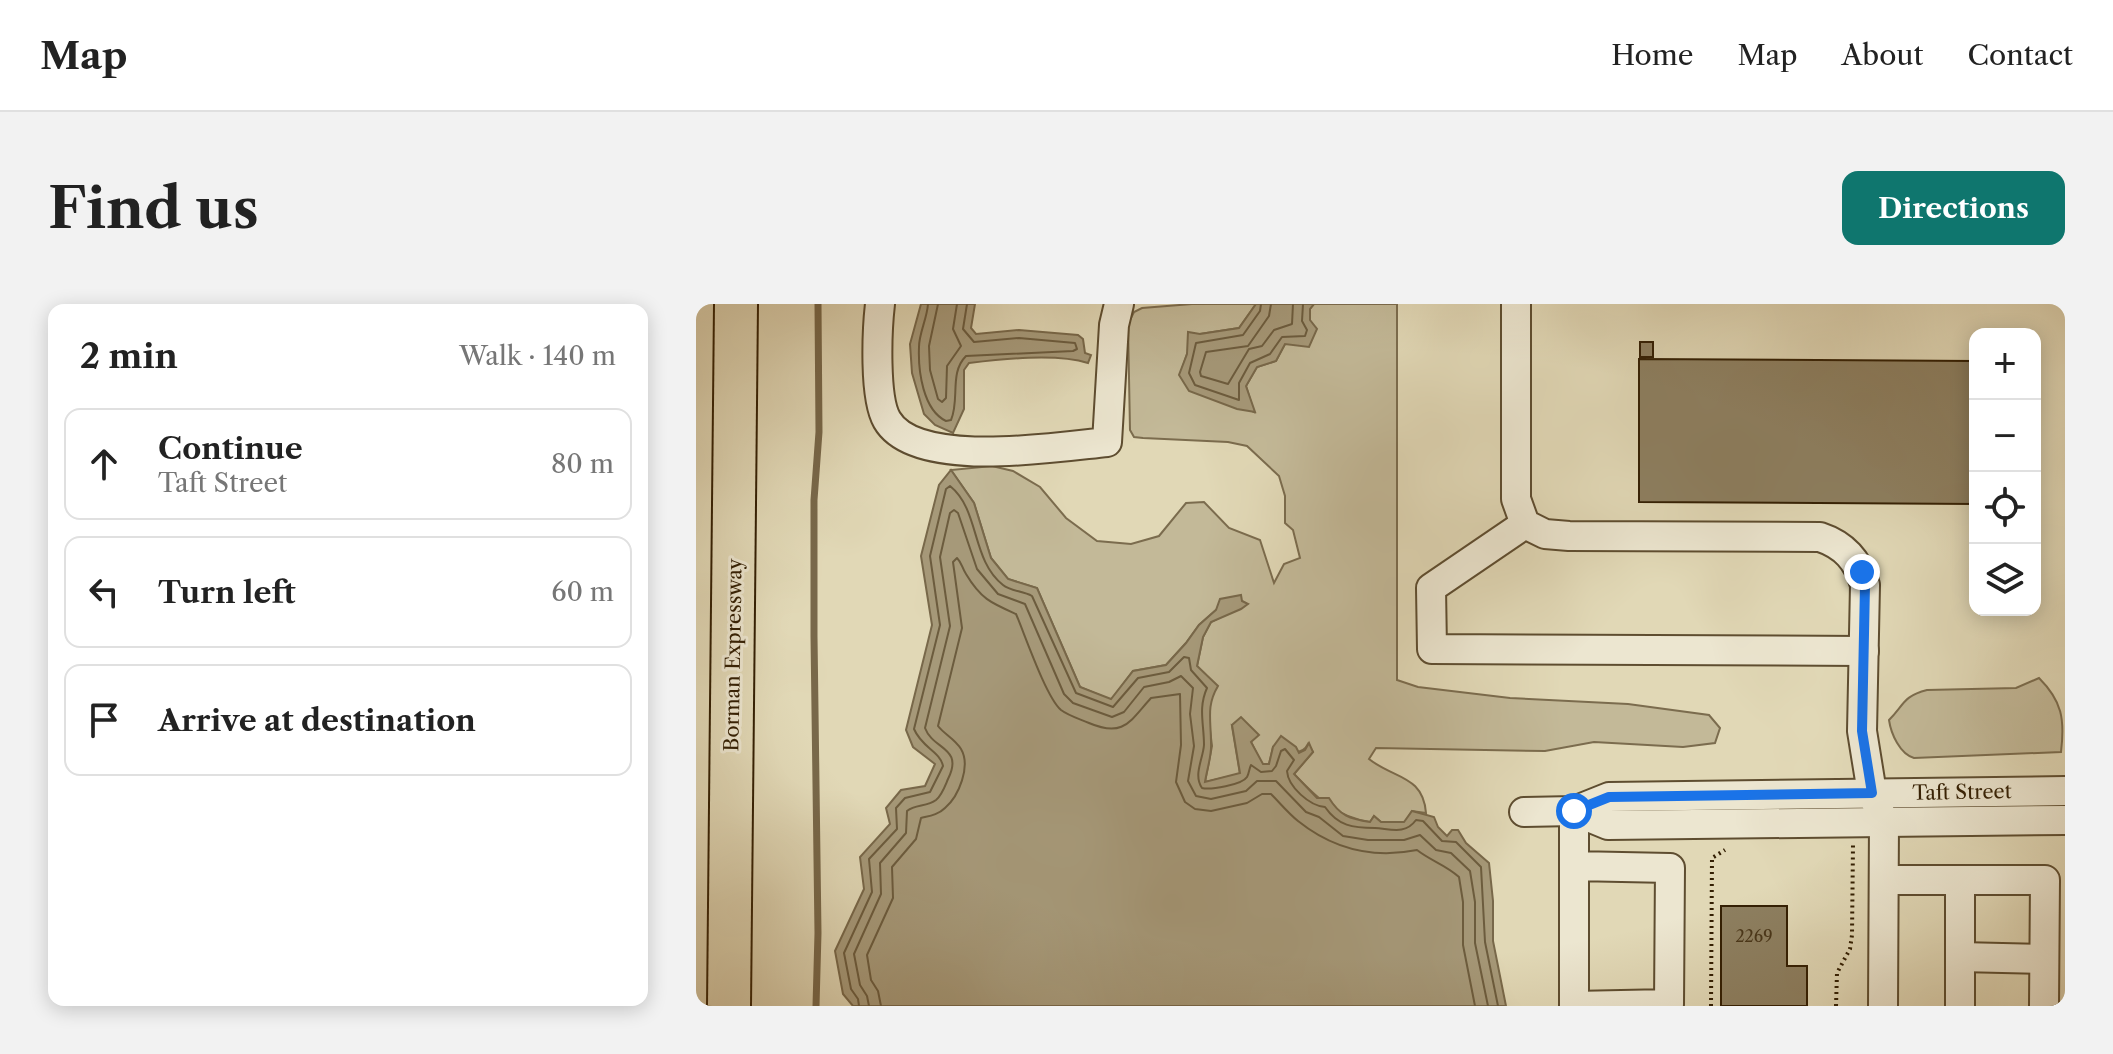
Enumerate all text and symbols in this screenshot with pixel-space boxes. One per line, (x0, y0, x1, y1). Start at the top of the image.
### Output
text: Map (40, 32, 128, 79)
text: Home (1611, 38, 1693, 72)
text: Map (1737, 38, 1797, 72)
text: About (1841, 38, 1923, 72)
text: Contact (1967, 38, 2073, 72)
button: Directions (1842, 171, 2065, 245)
text: Find us (48, 174, 259, 243)
map controls (1969, 328, 2041, 616)
button: + (1969, 328, 2041, 400)
text: 2 min (80, 335, 178, 377)
text: Walk · 140 m (459, 340, 616, 372)
button: − (1969, 400, 2041, 472)
text: Continue (158, 430, 303, 467)
icon: ahead (82, 442, 126, 486)
text: 80 m (551, 448, 614, 480)
text: Taft Street (158, 467, 287, 499)
button: locate (1969, 472, 2041, 544)
button: layers (1969, 544, 2041, 616)
route end (1844, 554, 1880, 590)
street label: Borman Expressway (719, 557, 747, 752)
icon: left (82, 570, 126, 614)
text: Turn left (158, 574, 295, 611)
text: 60 m (551, 576, 614, 608)
icon: arrive (82, 698, 126, 742)
text: Arrive at destination (158, 702, 476, 739)
street label: Taft Street (1912, 779, 2012, 805)
route start (1556, 793, 1592, 829)
house number: 2269 (1735, 926, 1773, 946)

